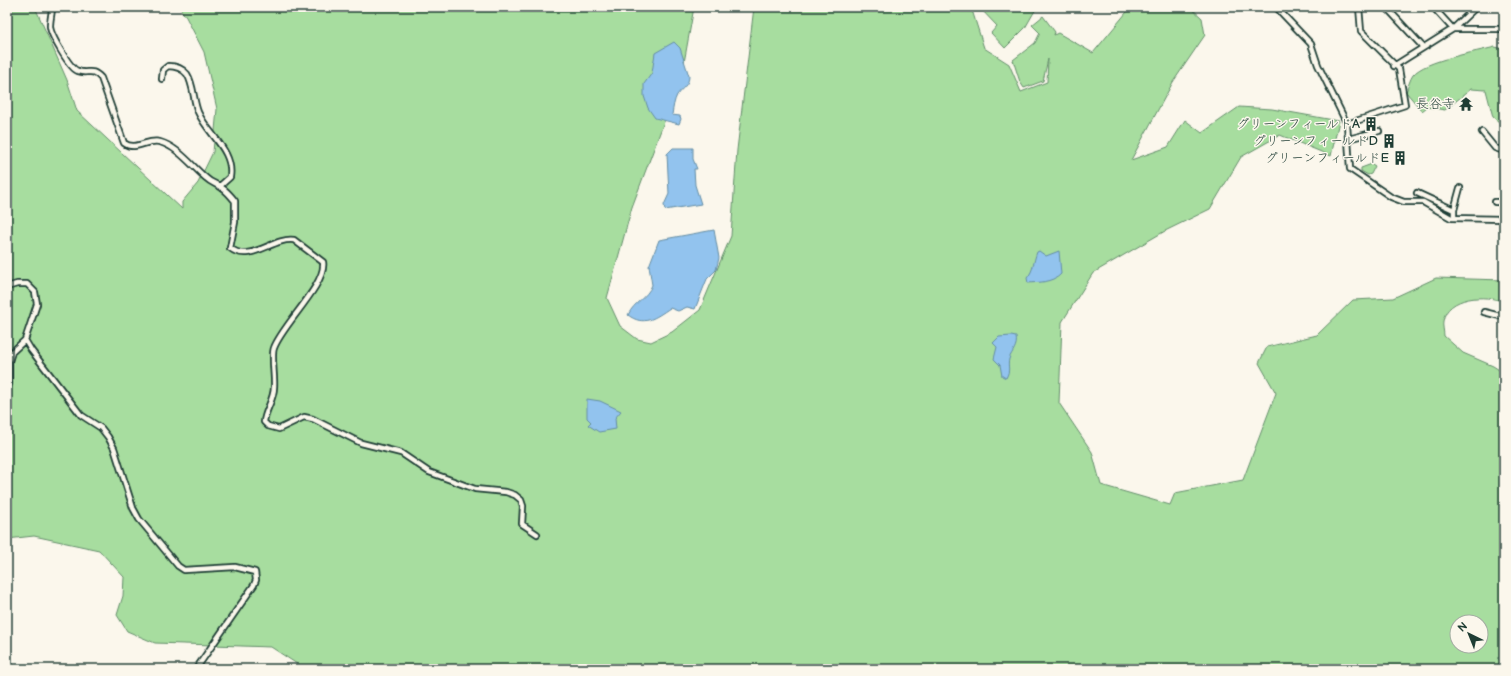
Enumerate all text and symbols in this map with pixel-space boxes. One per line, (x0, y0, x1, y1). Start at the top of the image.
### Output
place label: 長谷寺 (1416, 96, 1455, 112)
temple icon: 長谷寺 (1458, 96, 1474, 112)
place label: グリーンフィールドA (1237, 116, 1360, 132)
building icon: グリーンフィールドA (1363, 116, 1379, 132)
place label: グリーンフィールドD (1253, 133, 1378, 149)
building icon: グリーンフィールドD (1381, 133, 1397, 149)
place label: グリーンフィールドE (1265, 150, 1389, 166)
building icon: グリーンフィールドE (1392, 150, 1408, 166)
north arrow (1449, 614, 1489, 654)
text: N (1455, 619, 1470, 635)

